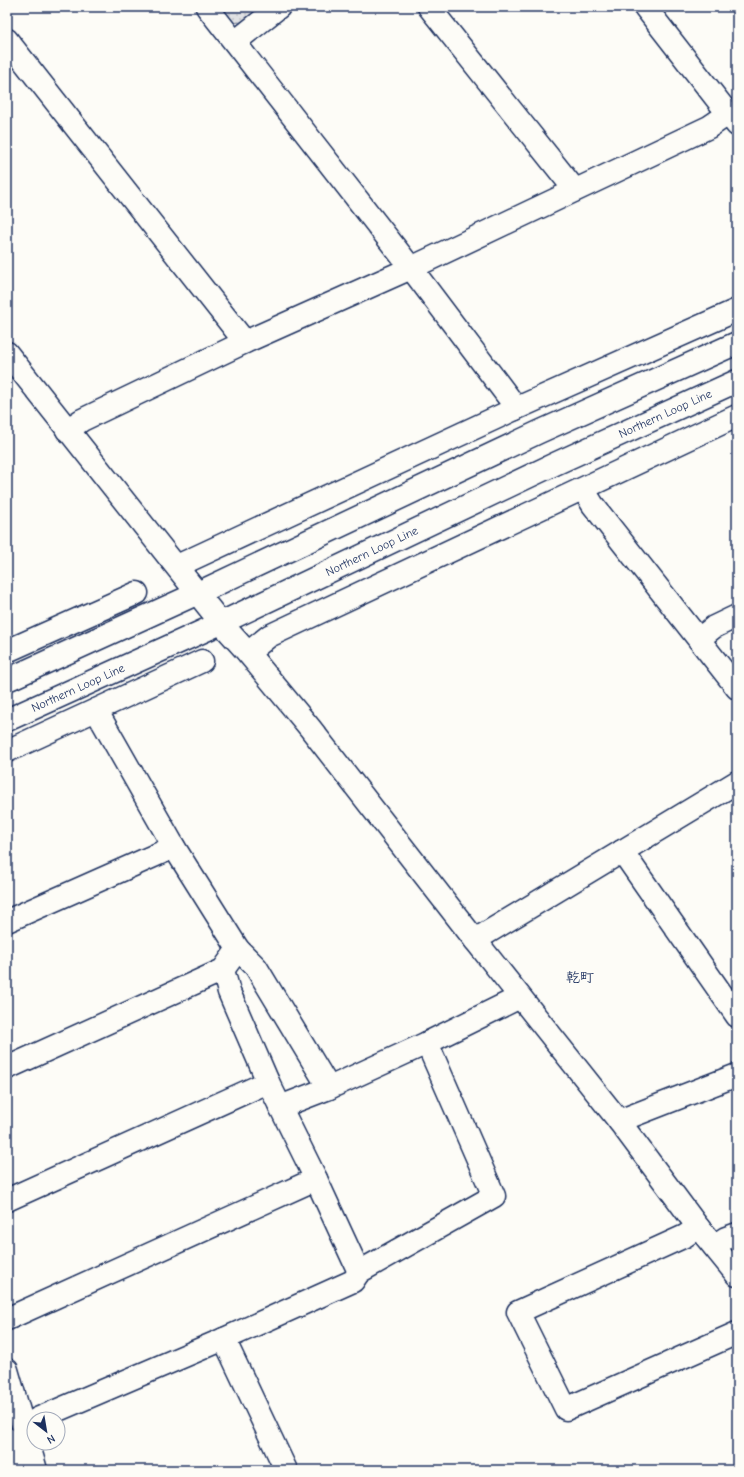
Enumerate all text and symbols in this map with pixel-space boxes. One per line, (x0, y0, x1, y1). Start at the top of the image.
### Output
street label: Northern Loop Line (616, 386, 714, 441)
street label: Northern Loop Line (323, 523, 420, 579)
street label: Northern Loop Line (29, 661, 127, 715)
district label: 乾町 (566, 969, 594, 986)
north arrow (26, 1411, 66, 1451)
text: N (44, 1432, 57, 1447)

